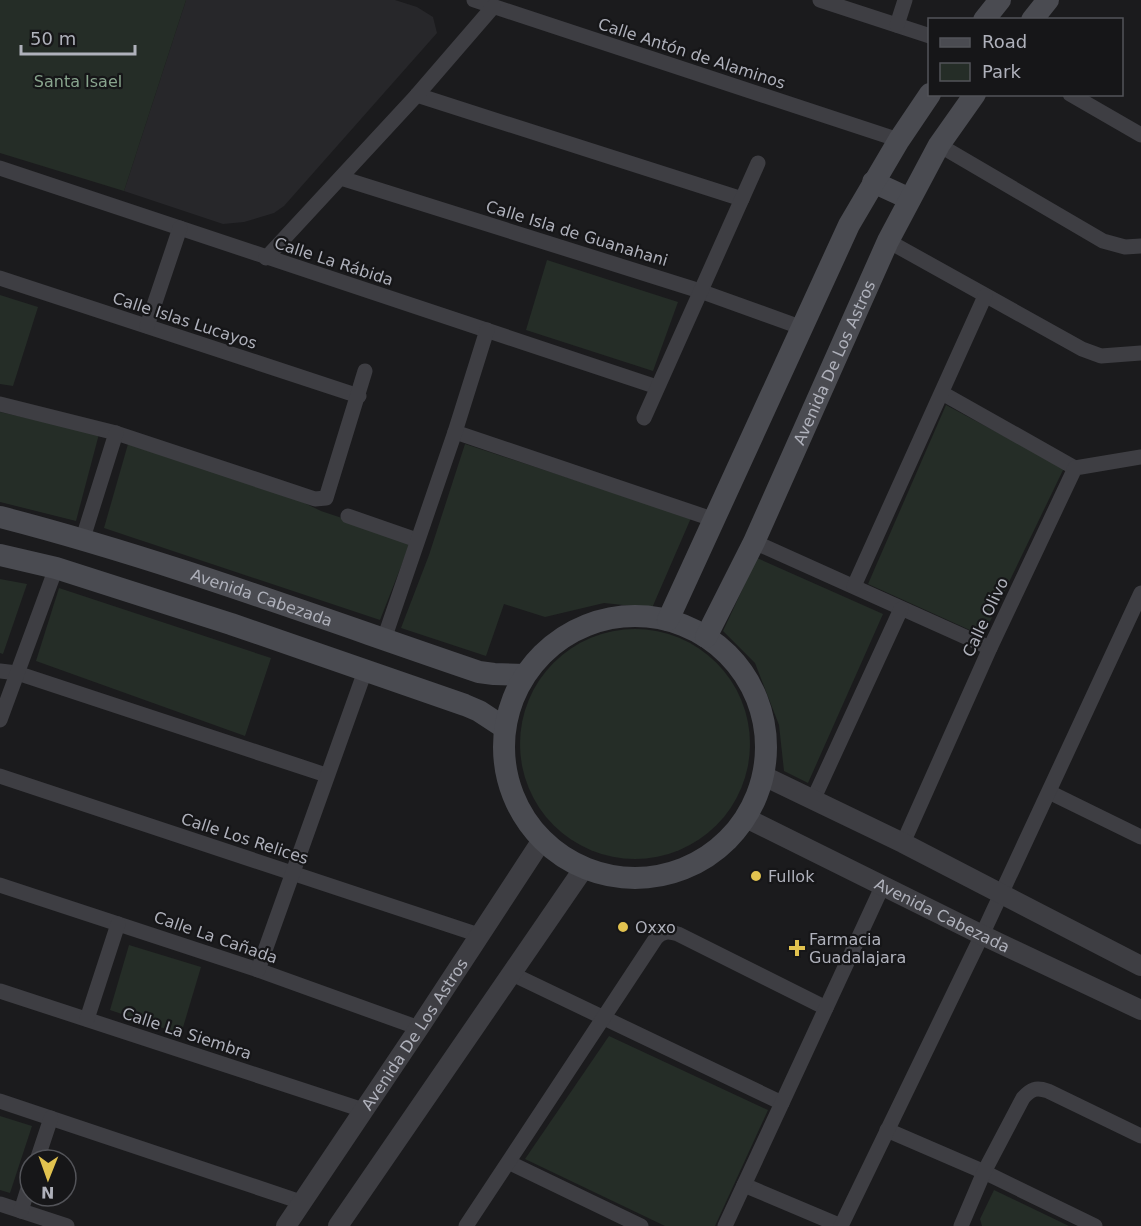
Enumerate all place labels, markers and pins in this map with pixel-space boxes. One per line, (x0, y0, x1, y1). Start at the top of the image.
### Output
place label: Fullok (768, 867, 815, 886)
marker: Fullok (749, 869, 763, 883)
place label: Oxxo (635, 918, 676, 937)
marker: Oxxo (616, 920, 630, 934)
place label: Farmacia Guadalajara (809, 930, 906, 967)
marker: Farmacia Guadalajara (790, 941, 804, 955)

